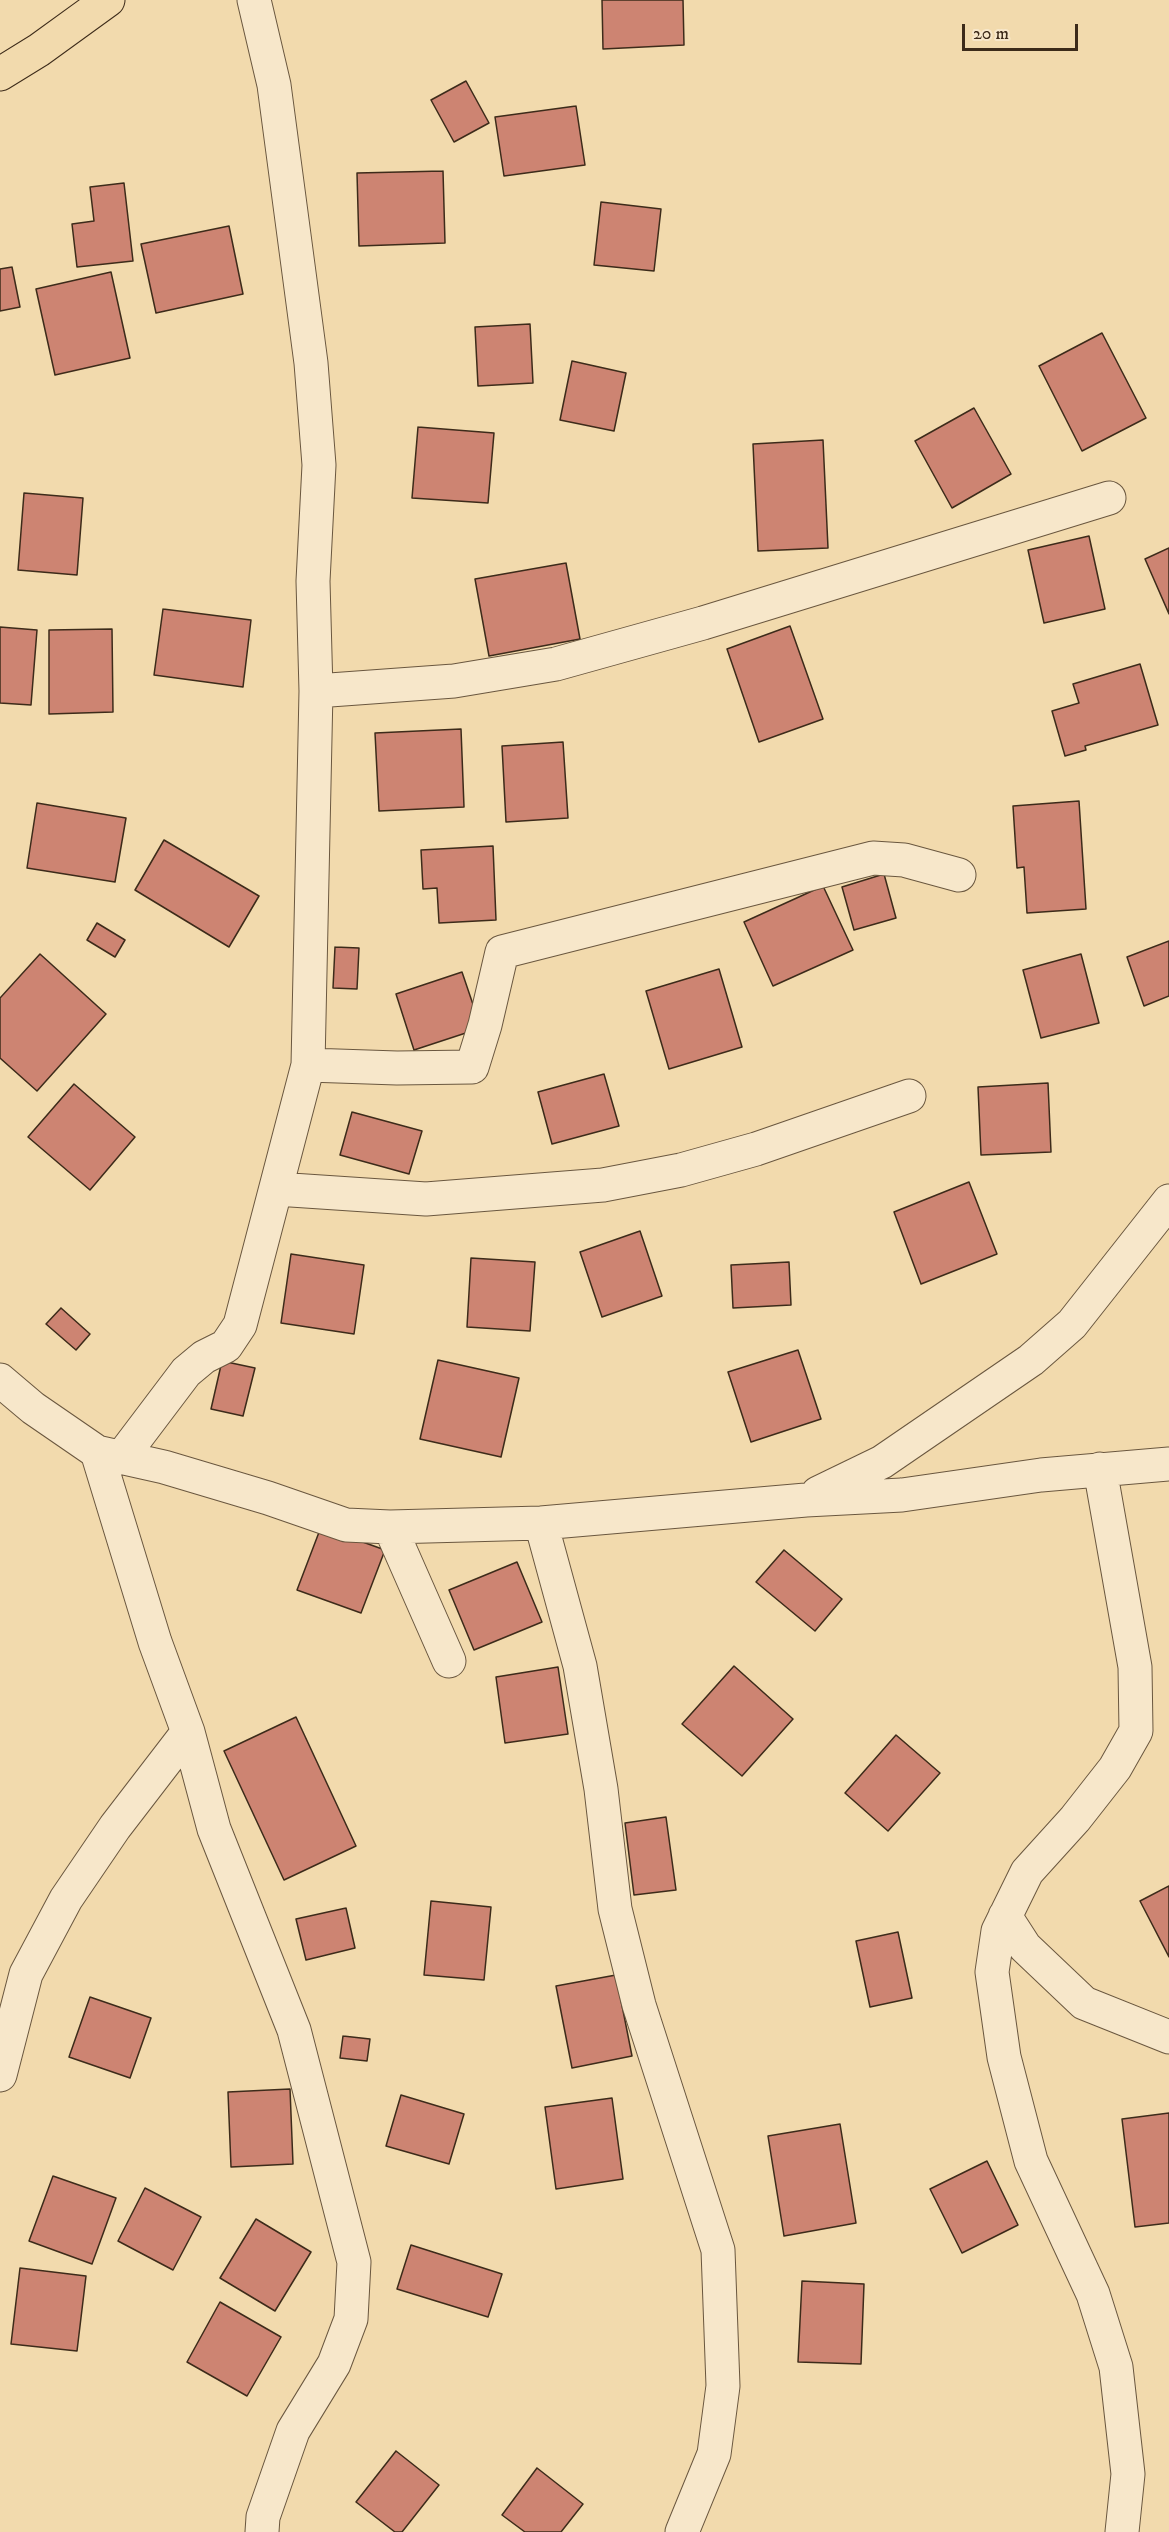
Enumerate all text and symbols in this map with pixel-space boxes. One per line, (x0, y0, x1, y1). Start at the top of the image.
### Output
scale bar (965, 12, 1080, 50)
text: 20 m (973, 23, 1009, 45)

